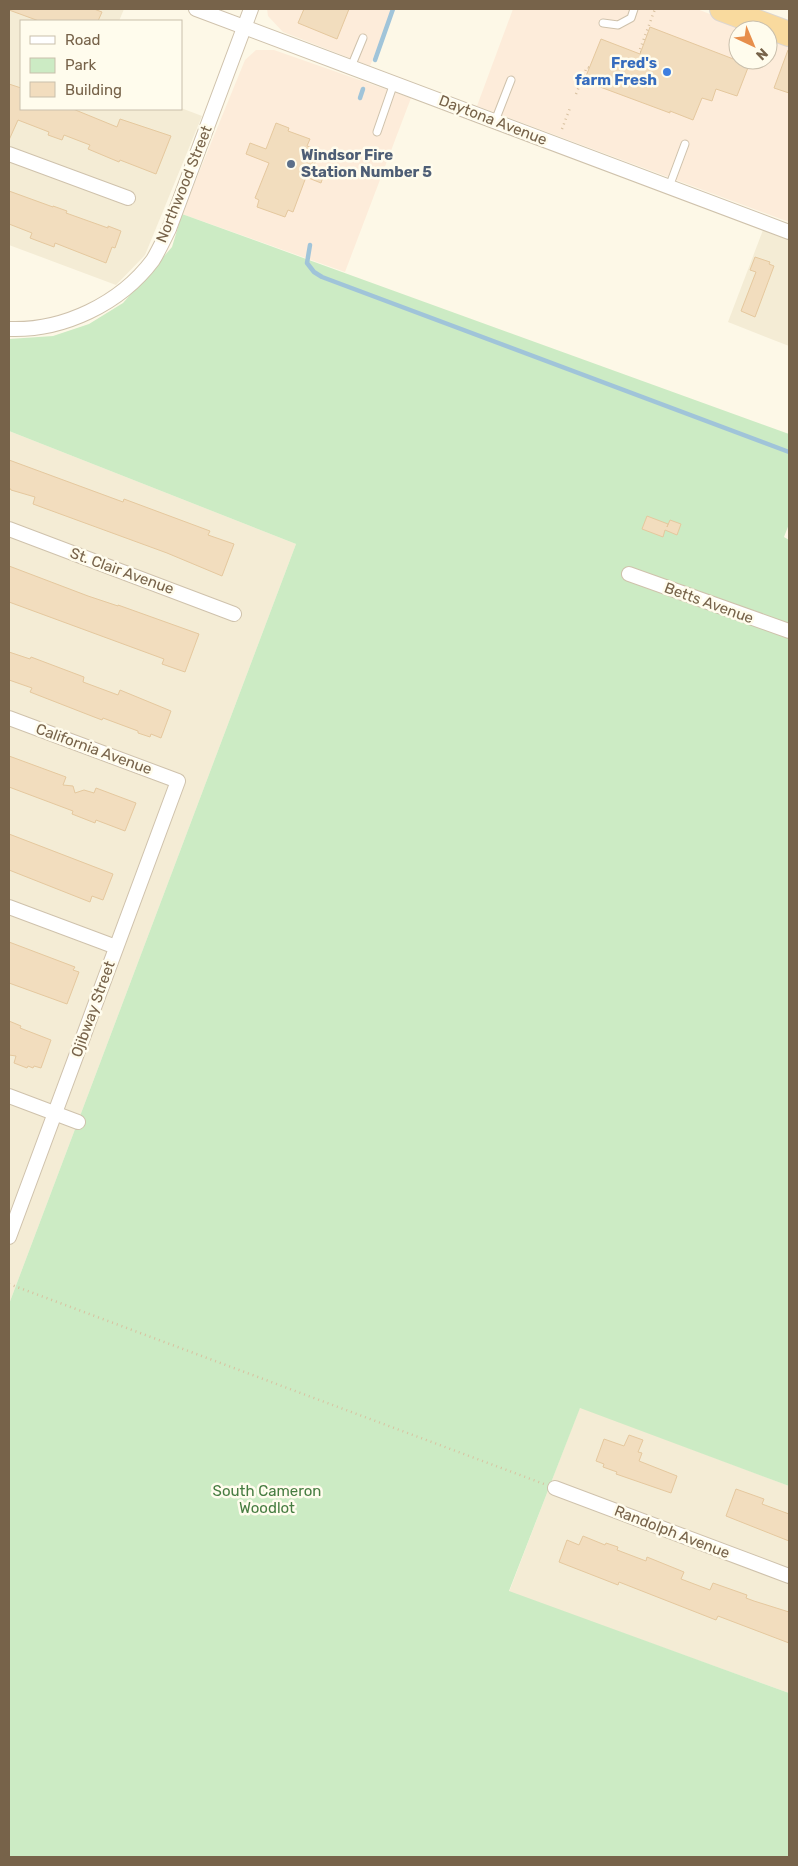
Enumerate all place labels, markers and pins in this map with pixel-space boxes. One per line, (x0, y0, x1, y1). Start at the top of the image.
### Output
place label: Fred's farm Fresh (575, 54, 657, 89)
marker: Fred's farm Fresh (661, 66, 673, 78)
place label: Windsor Fire Station Number 5 (301, 146, 432, 181)
marker: Windsor Fire Station Number 5 (285, 158, 297, 170)

